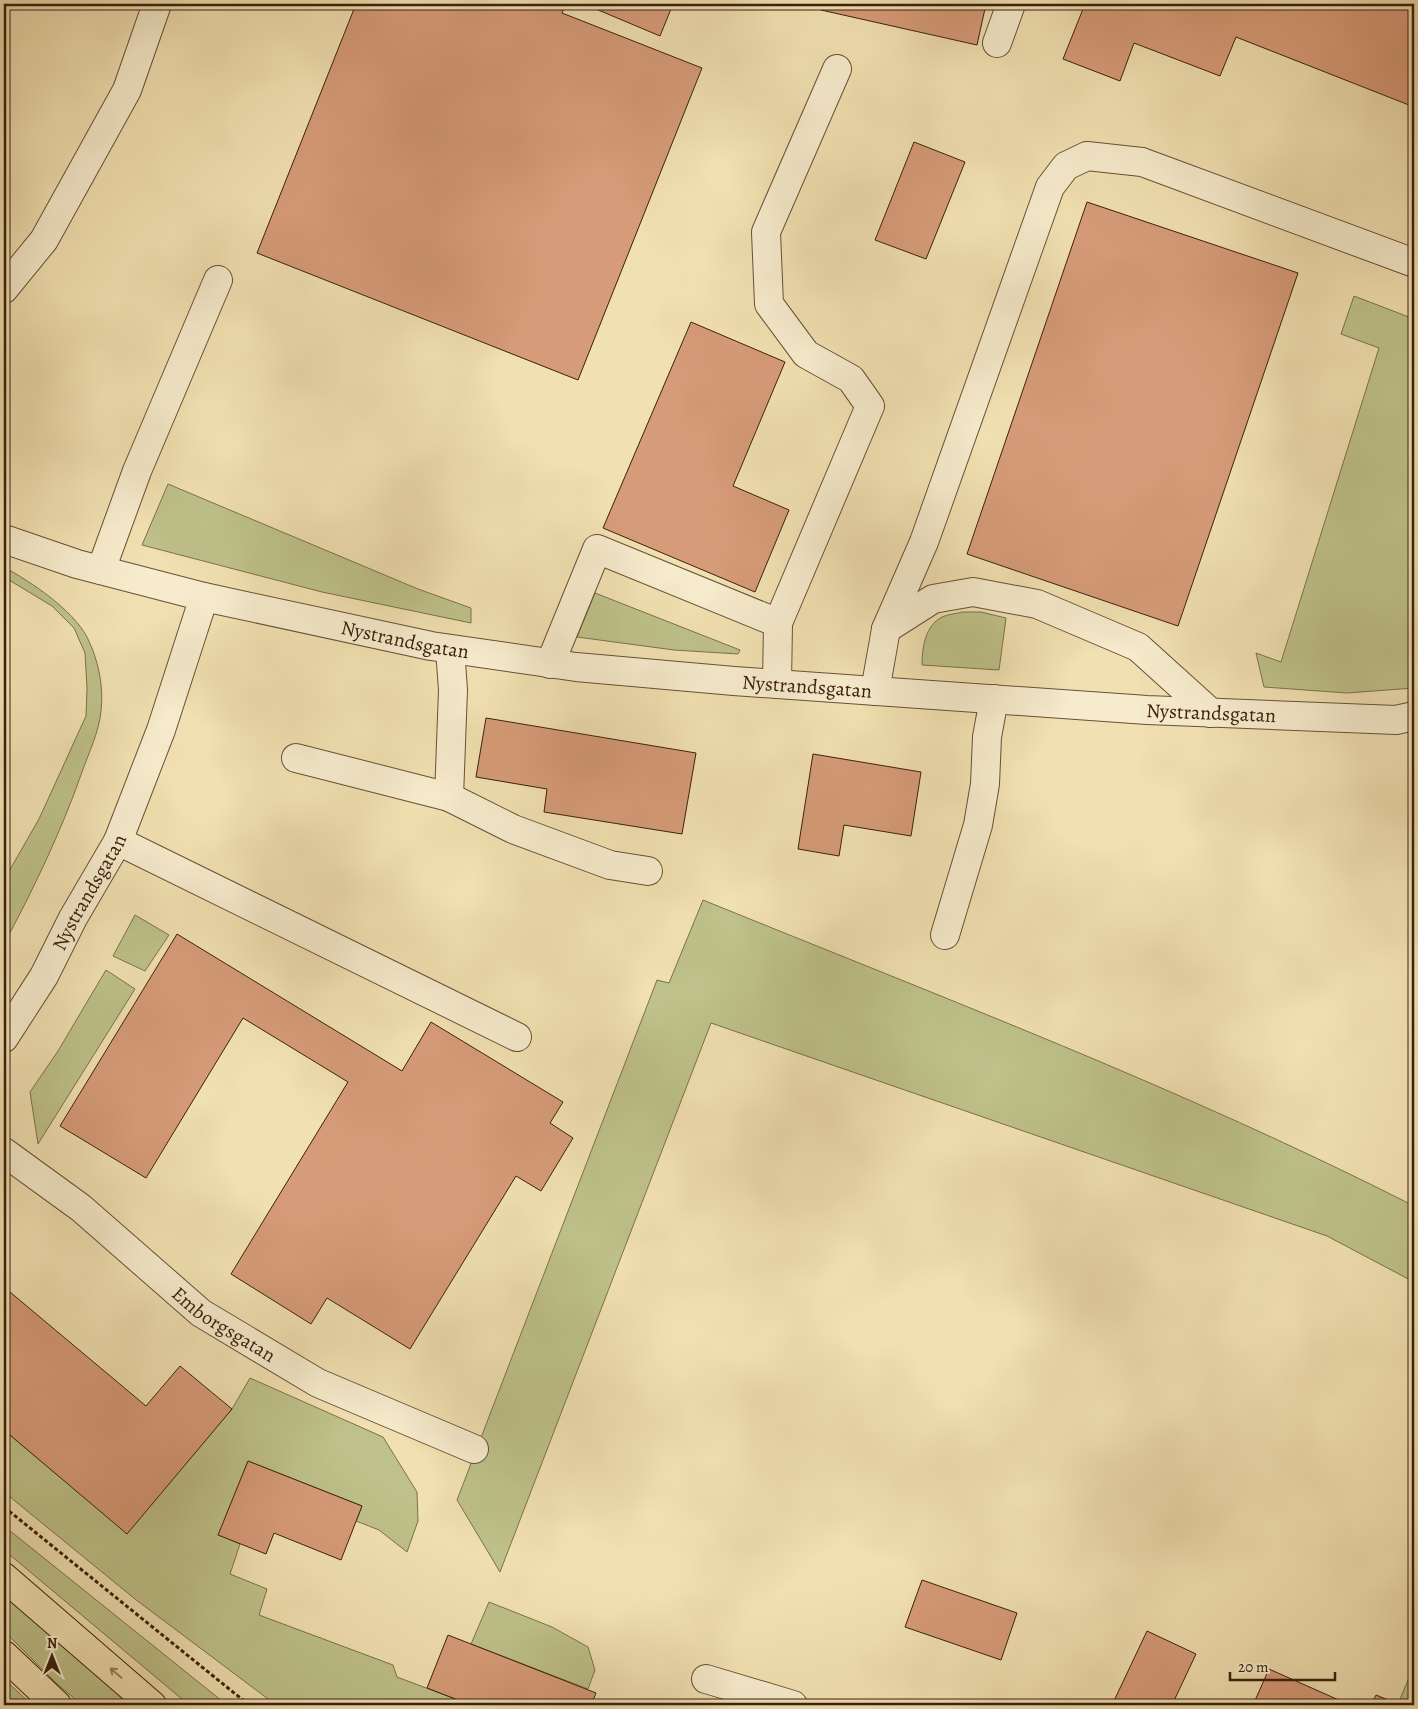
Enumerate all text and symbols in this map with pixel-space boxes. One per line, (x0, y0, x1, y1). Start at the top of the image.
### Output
street label: Nystrandsgatan (339, 614, 471, 665)
street label: Nystrandsgatan (741, 669, 873, 705)
street label: Nystrandsgatan (1146, 697, 1277, 729)
street label: Nystrandsgatan (46, 831, 133, 955)
street label: Emborgsgatan (166, 1280, 281, 1369)
north arrow (28, 1632, 78, 1682)
text: N (47, 1634, 57, 1653)
scale bar (1230, 1649, 1336, 1681)
text: 20 m (1238, 1657, 1269, 1677)
one-way arrow (109, 1668, 122, 1679)

